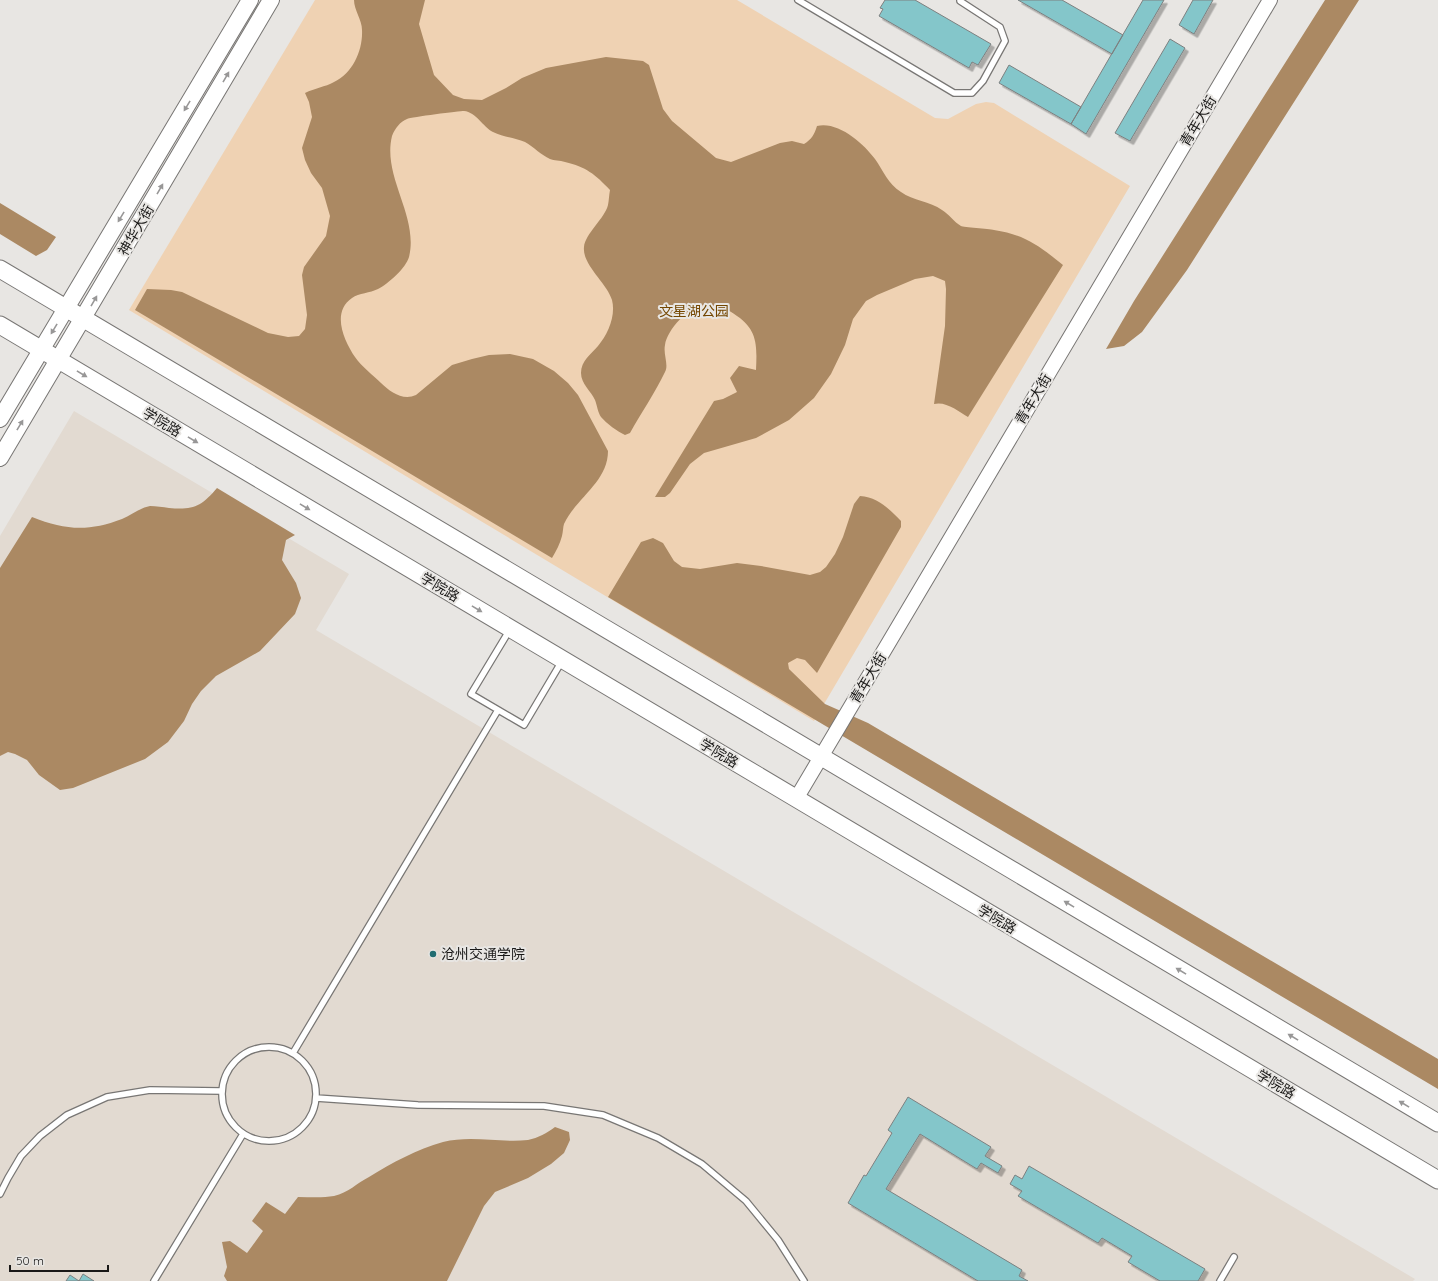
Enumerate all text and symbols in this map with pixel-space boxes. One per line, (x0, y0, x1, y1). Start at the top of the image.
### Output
one-way arrow (222, 71, 229, 83)
street label: 青年大街 (1176, 92, 1220, 150)
one-way arrow (184, 100, 191, 112)
one-way arrow (156, 183, 163, 195)
street label: 神华大街 (114, 201, 158, 259)
one-way arrow (117, 211, 124, 223)
one-way arrow (90, 295, 97, 307)
park label: 文星湖公园 (659, 302, 729, 320)
one-way arrow (50, 323, 57, 335)
one-way arrow (76, 370, 88, 377)
street label: 青年大街 (1011, 370, 1055, 428)
street label: 学院路 (139, 403, 185, 441)
one-way arrow (16, 420, 24, 430)
one-way arrow (187, 437, 199, 444)
one-way arrow (299, 503, 311, 510)
street label: 学院路 (417, 568, 463, 606)
one-way arrow (472, 605, 482, 613)
street label: 青年大街 (846, 649, 890, 707)
street label: 学院路 (696, 734, 742, 772)
street label: 学院路 (974, 900, 1020, 938)
one-way arrow (1063, 901, 1075, 908)
place label: 沧州交通学院 (441, 945, 525, 963)
marker: 沧州交通学院 (428, 949, 438, 959)
one-way arrow (1175, 967, 1187, 974)
one-way arrow (1287, 1034, 1299, 1041)
street label: 学院路 (1253, 1065, 1299, 1103)
one-way arrow (1398, 1100, 1410, 1107)
scale bar (10, 1247, 108, 1273)
text: 50 m (16, 1253, 44, 1268)

